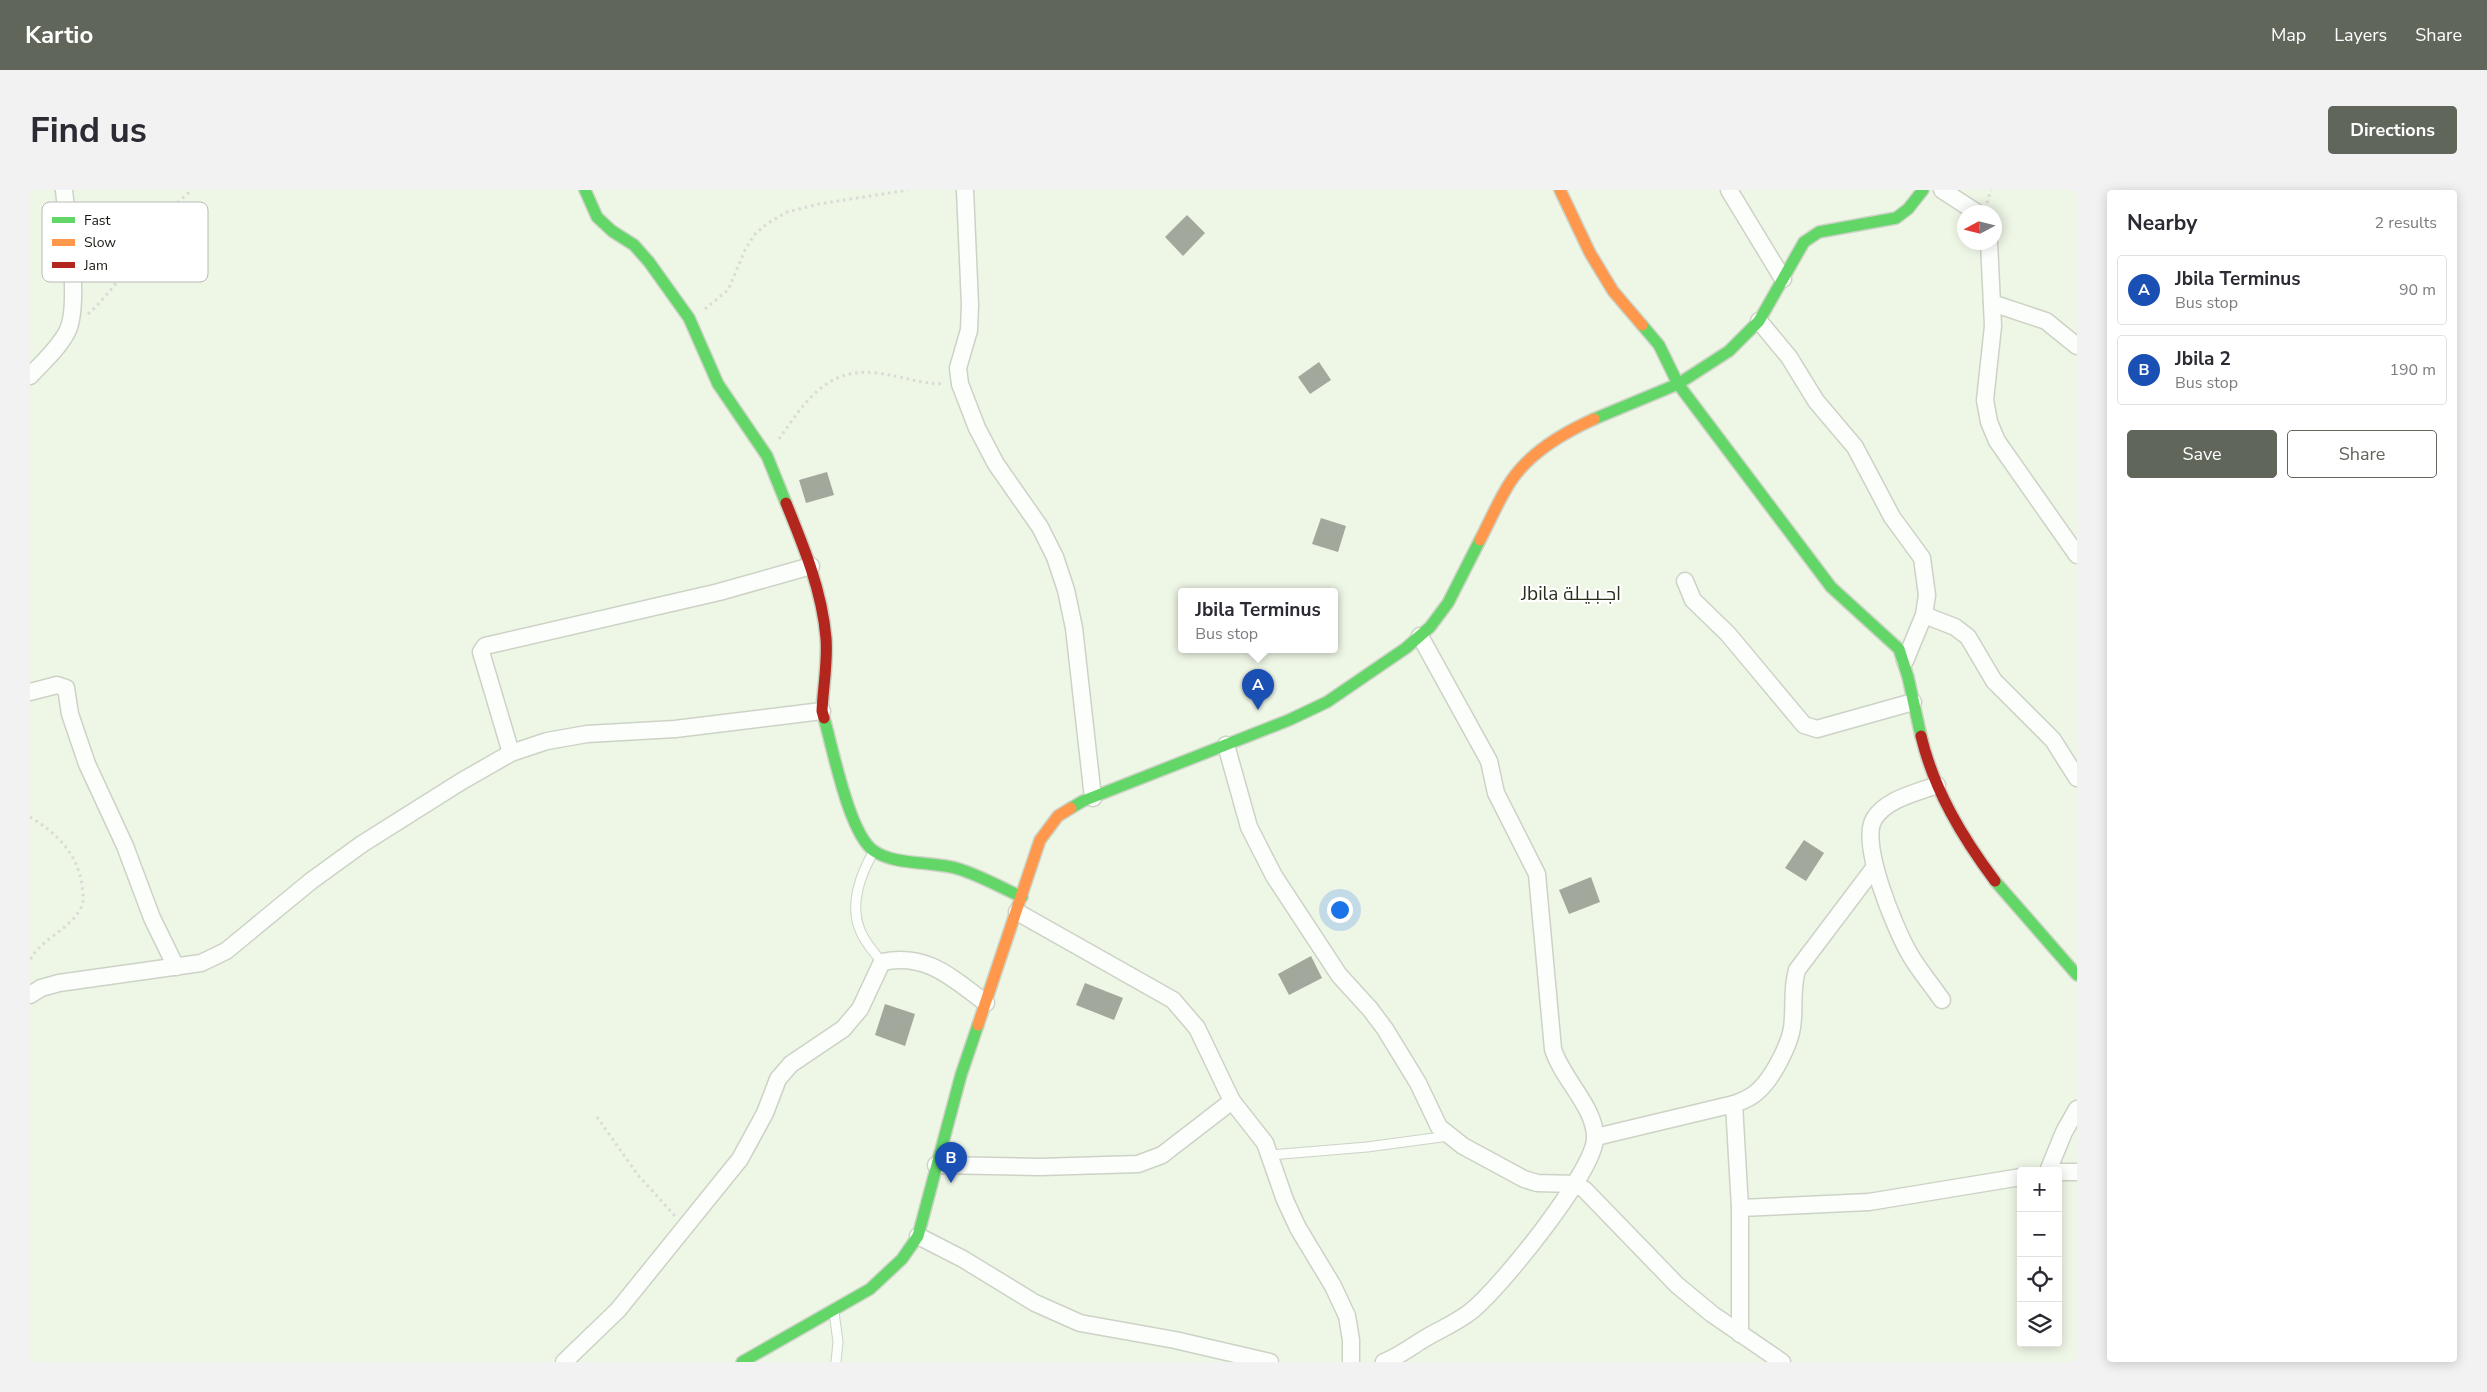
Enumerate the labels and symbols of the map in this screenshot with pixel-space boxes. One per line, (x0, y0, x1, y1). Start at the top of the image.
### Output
legend (42, 202, 208, 282)
north arrow (1957, 205, 2002, 250)
text: Fast (84, 211, 110, 230)
text: Slow (84, 233, 116, 252)
text: Jam (83, 256, 108, 275)
district label: Jbila اجـبـيـلة (1520, 581, 1621, 607)
pin: A (1242, 669, 1274, 710)
your location (1327, 897, 1353, 923)
pin: B (935, 1142, 967, 1183)

